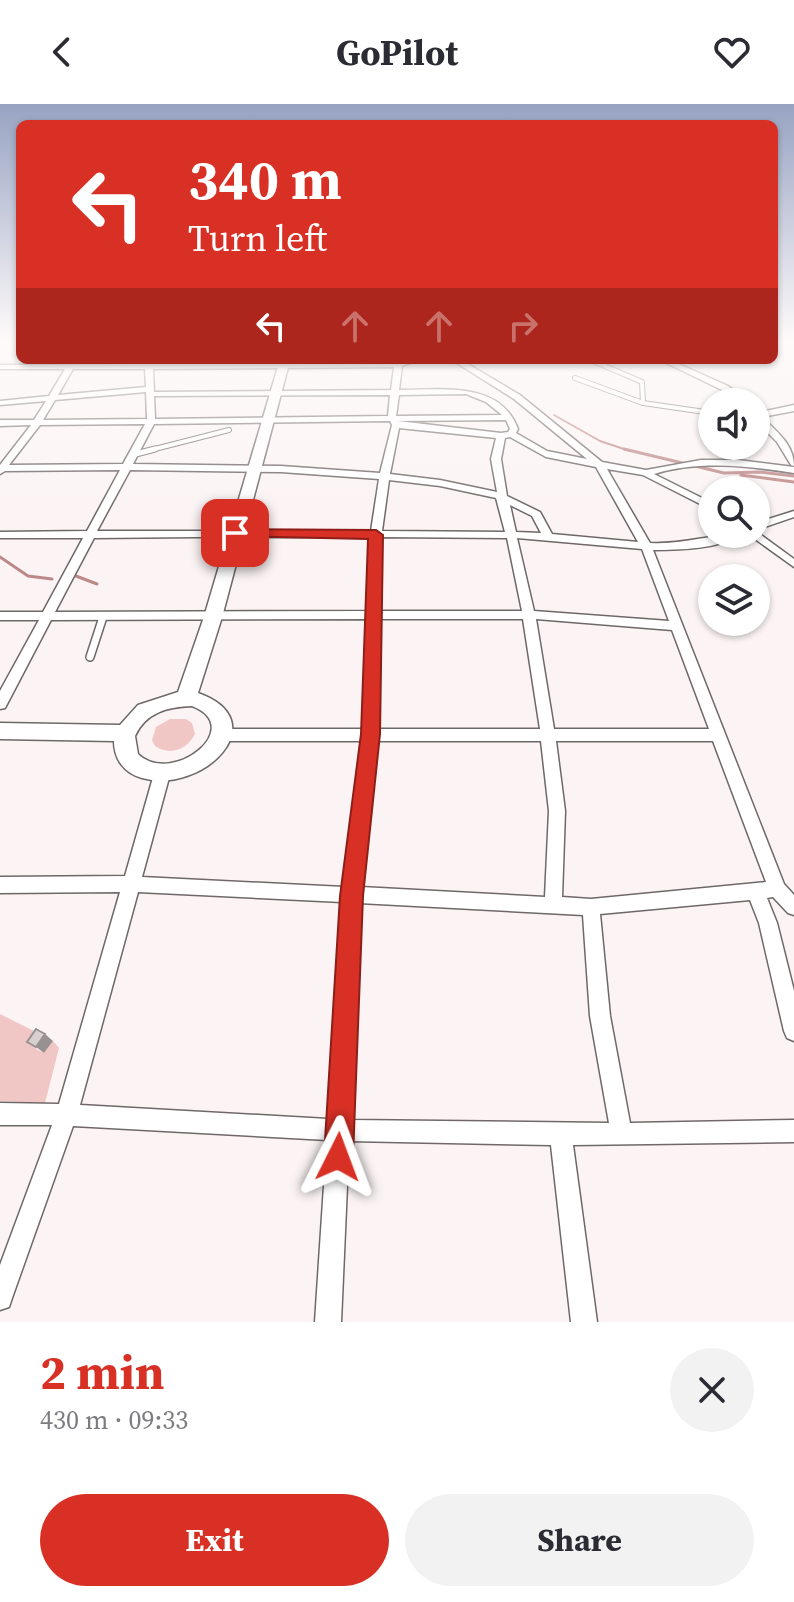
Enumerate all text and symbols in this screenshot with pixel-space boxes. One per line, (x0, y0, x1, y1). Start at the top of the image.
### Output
text: GoPilot (336, 28, 458, 77)
icon: back (40, 30, 84, 74)
icon: heart (710, 30, 754, 74)
text: 340 m (188, 141, 342, 218)
icon: left (56, 152, 160, 256)
text: Turn left (188, 214, 327, 263)
icon: left (249, 304, 293, 348)
icon: ahead (333, 304, 377, 348)
icon: ahead (417, 304, 461, 348)
icon: right (501, 304, 545, 348)
map controls (698, 388, 770, 636)
button: sound (698, 388, 770, 460)
button: search (698, 476, 770, 548)
pin (201, 499, 269, 567)
icon: arrive (213, 511, 257, 555)
button: layers (698, 564, 770, 636)
position arrow (296, 1115, 380, 1199)
text: 2 min (40, 1339, 165, 1405)
button: close (670, 1348, 754, 1432)
text: 430 m · 09:33 (40, 1402, 188, 1438)
button: Exit (40, 1494, 389, 1586)
button: Share (405, 1494, 754, 1586)

